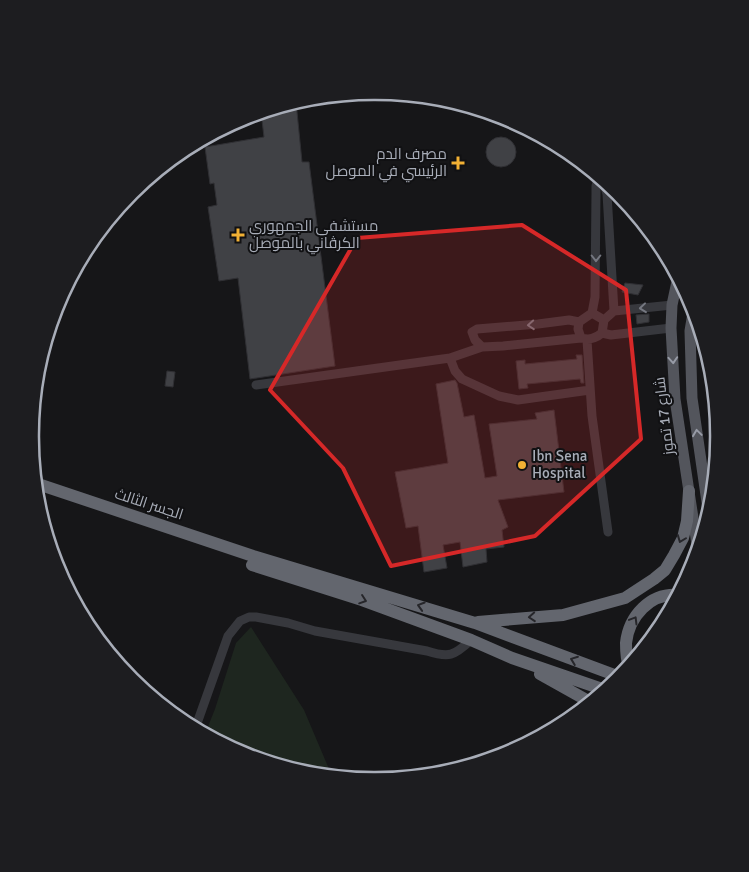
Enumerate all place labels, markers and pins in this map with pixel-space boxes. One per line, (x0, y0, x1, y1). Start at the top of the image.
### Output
place label: مصرف الدم الرئيسي في الموصل (325, 145, 447, 183)
marker: مصرف الدم الرئيسي في الموصل (451, 156, 465, 170)
place label: مستشفى الجمهوري الكرڤاني بالموصل (249, 217, 378, 255)
marker: مستشفى الجمهوري الكرڤاني بالموصل (231, 228, 245, 242)
place label: Ibn Sena Hospital (532, 447, 587, 482)
marker: Ibn Sena Hospital (516, 459, 528, 471)

